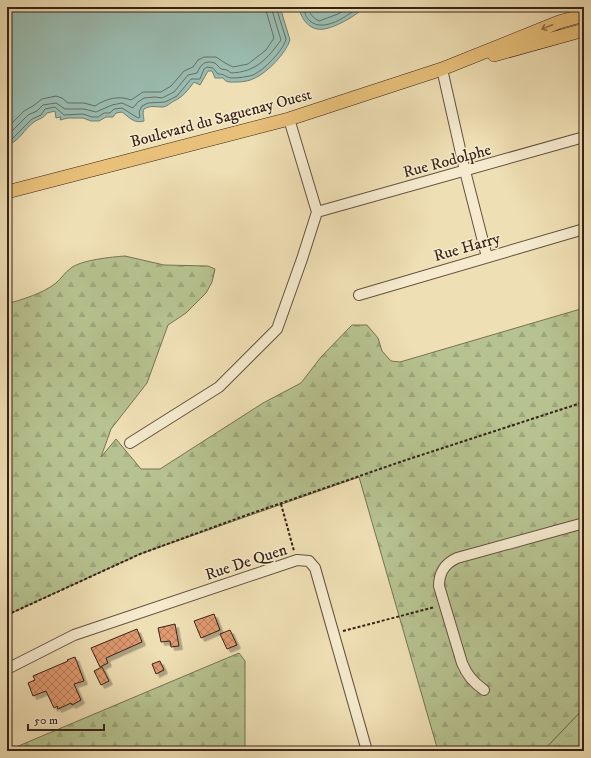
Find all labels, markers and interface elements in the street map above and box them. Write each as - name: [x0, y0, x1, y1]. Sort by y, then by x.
- one-way arrow: [542, 24, 554, 31]
- street label: Boulevard du Saguenay Ouest: [128, 84, 314, 152]
- street label: Rue Rodolphe: [401, 140, 494, 182]
- street label: Rue Harry: [431, 228, 503, 266]
- street label: Rue De Quen: [202, 539, 290, 585]
- scale bar: [28, 706, 104, 732]
- text: 50 m: [34, 713, 58, 728]

